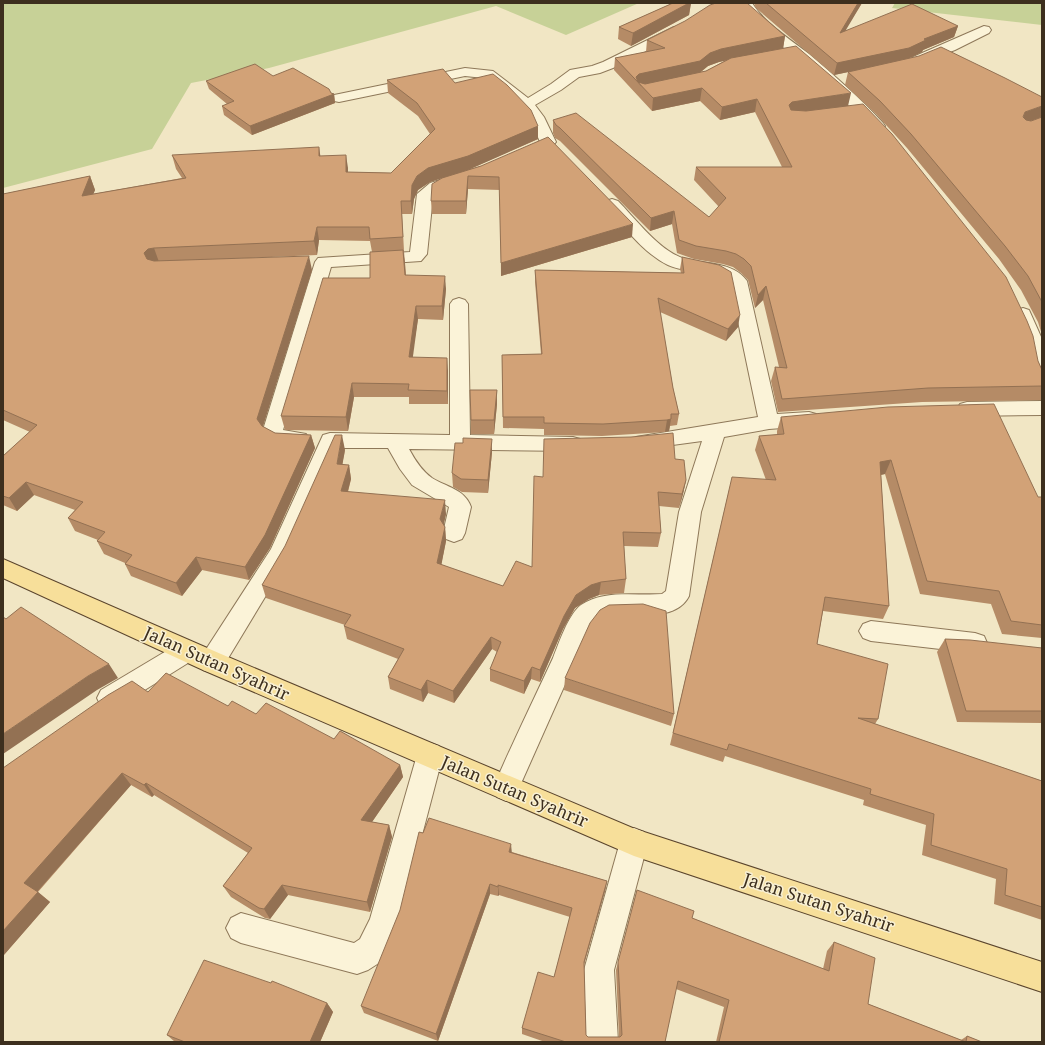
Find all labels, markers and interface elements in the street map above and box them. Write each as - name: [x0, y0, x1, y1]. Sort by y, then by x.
- street label: Jalan Sutan Syahrir: [140, 620, 293, 705]
- street label: Jalan Sutan Syahrir: [437, 749, 592, 832]
- street label: Jalan Sutan Syahrir: [740, 866, 897, 937]

